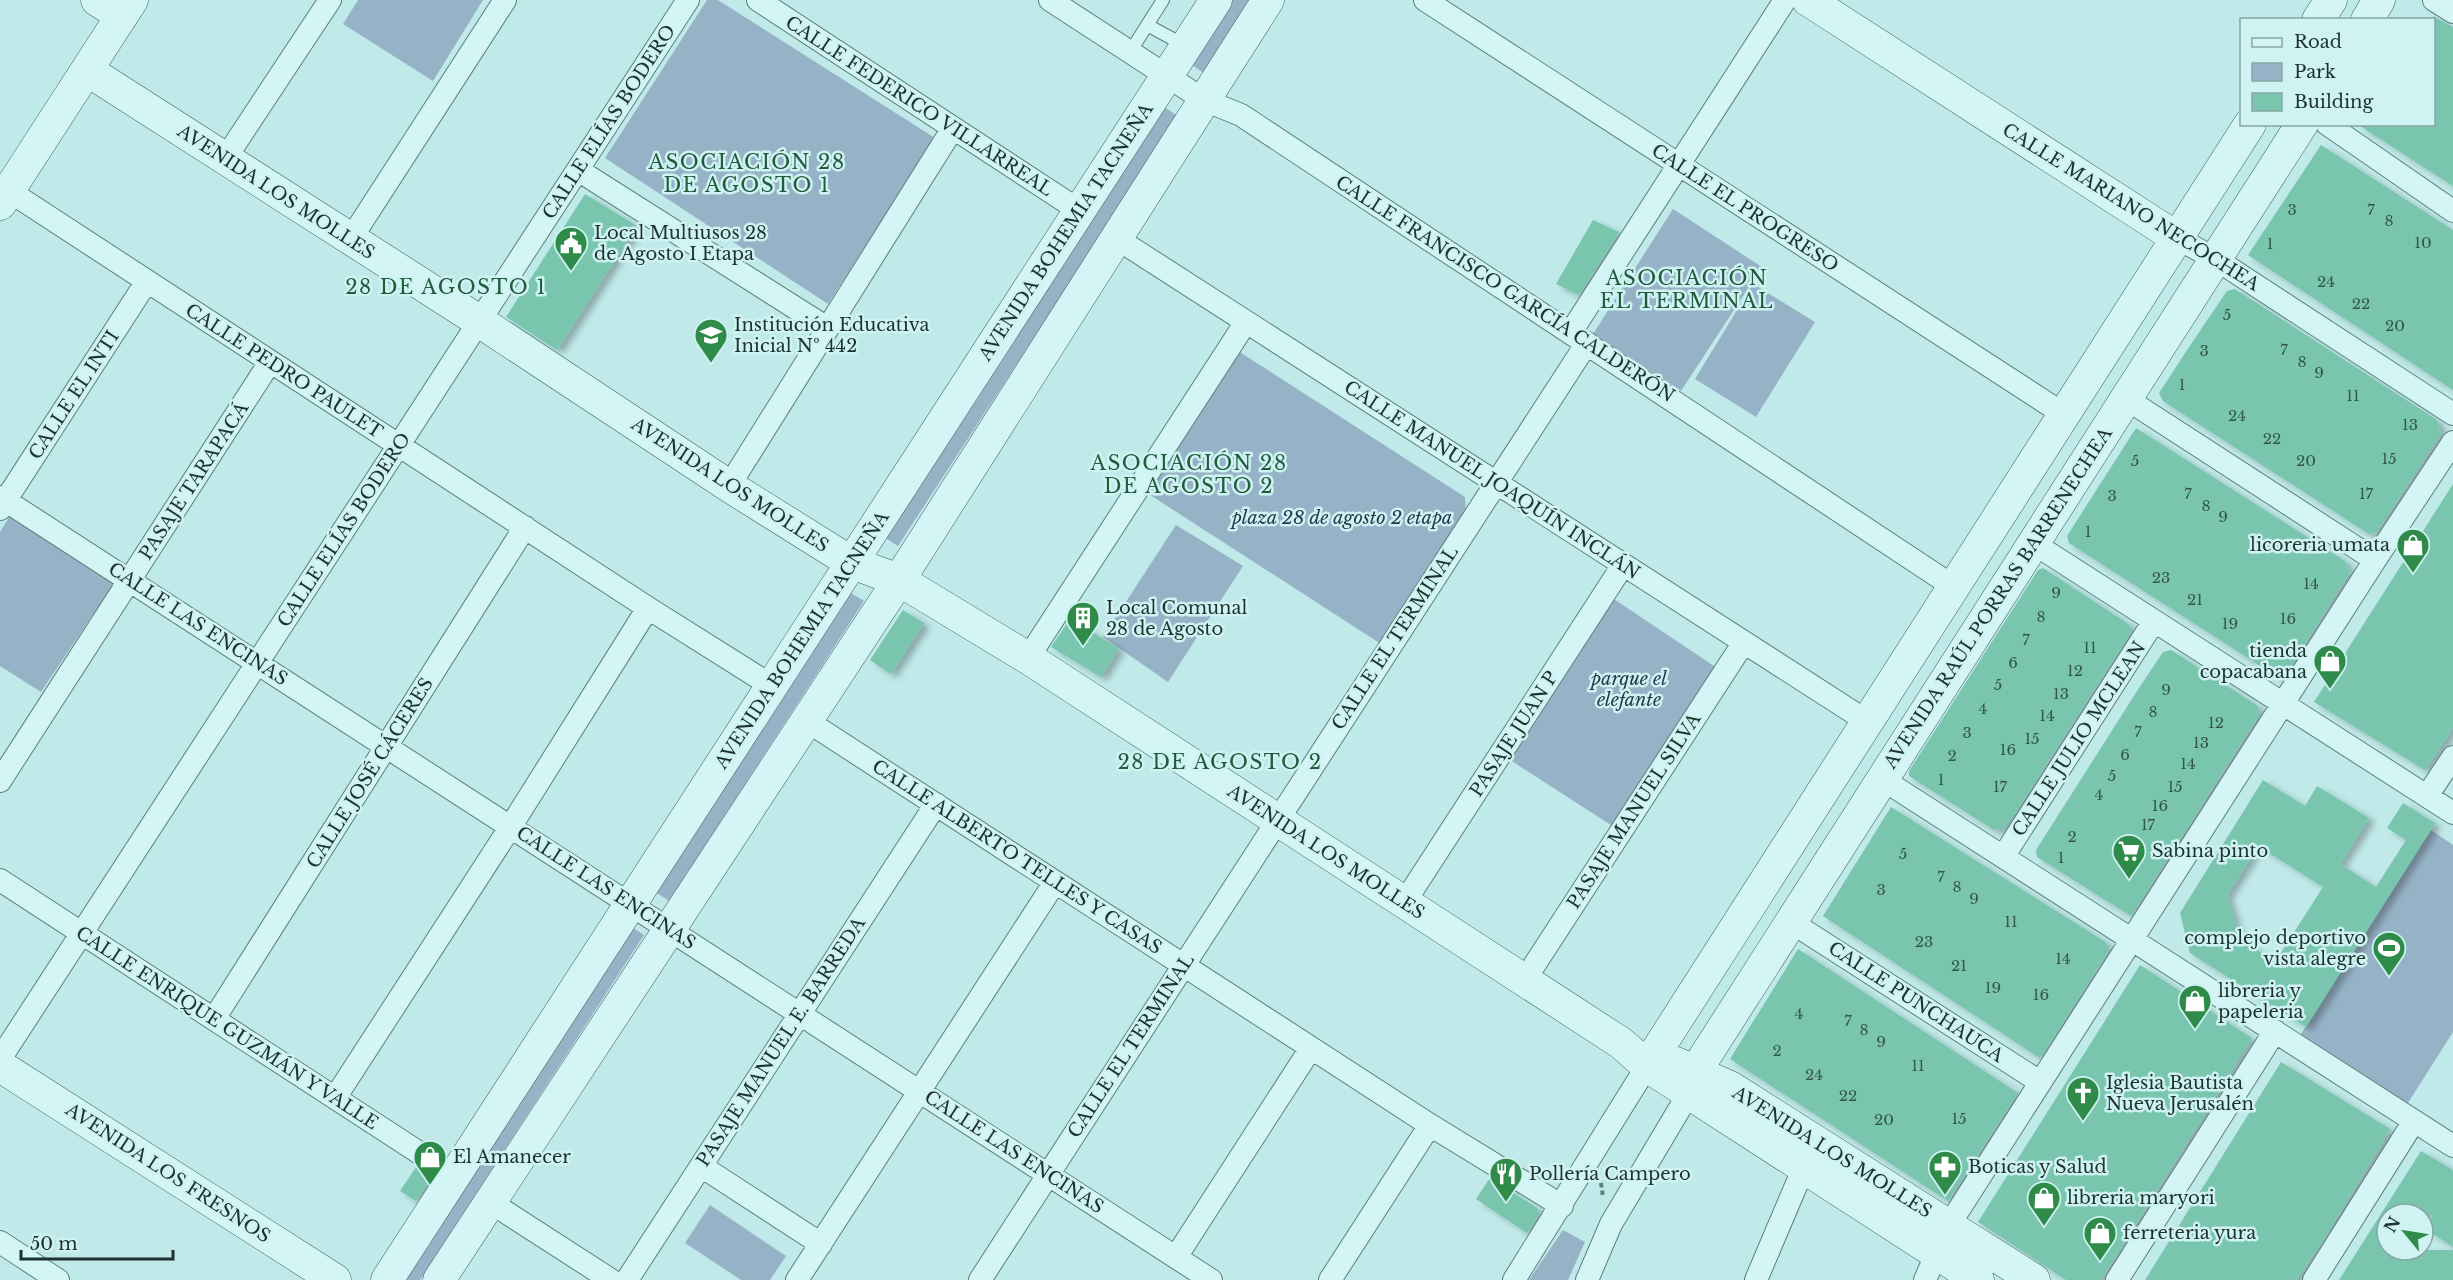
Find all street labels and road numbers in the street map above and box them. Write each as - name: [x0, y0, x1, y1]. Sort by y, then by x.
- street label: CALLE FEDERICO VILLARREAL: [781, 11, 1057, 201]
- street label: CALLE ELÍAS BODERO: [537, 20, 680, 223]
- street label: AVENIDA BOHEMIA TACNEÑA: [972, 97, 1158, 366]
- street label: CALLE MARIANO NECOCHEA: [1998, 118, 2264, 296]
- street label: AVENIDA LOS MOLLES: [172, 119, 379, 264]
- street label: CALLE EL PROGRESO: [1647, 139, 1843, 277]
- street label: CALLE FRANCISCO GARCÍA CALDERÓN: [1331, 170, 1679, 407]
- street label: CALLE PEDRO PAULET: [181, 299, 387, 443]
- street label: CALLE EL INTI: [24, 326, 124, 464]
- street label: CALLE MANUEL JOAQUÍN INCLÁN: [1340, 375, 1644, 584]
- street label: PASAJE TARAPACÁ: [134, 397, 254, 564]
- street label: AVENIDA LOS MOLLES: [626, 412, 833, 557]
- street label: AVENIDA RAÚL PORRAS BARRENECHEA: [1878, 422, 2117, 773]
- street label: CALLE ELÍAS BODERO: [272, 428, 415, 631]
- street label: AVENIDA BOHEMIA TACNEÑA: [708, 505, 894, 774]
- street label: CALLE EL TERMINAL: [1327, 542, 1463, 734]
- street label: CALLE LAS ENCINAS: [104, 558, 292, 690]
- street label: CALLE JULIO MCLEAN: [2008, 637, 2150, 841]
- street label: PASAJE JUAN P: [1465, 667, 1563, 801]
- street label: CALLE JOSÉ CÁCERES: [301, 673, 438, 872]
- street label: PASAJE MANUEL SILVA: [1562, 708, 1706, 913]
- street label: CALLE ALBERTO TELLES Y CASAS: [868, 755, 1166, 959]
- street label: AVENIDA LOS MOLLES: [1222, 779, 1429, 924]
- street label: CALLE LAS ENCINAS: [512, 822, 700, 954]
- street label: PASAJE MANUEL E. BARREDA: [692, 912, 871, 1171]
- street label: CALLE ENRIQUE GUZMÁN Y VALLE: [72, 921, 383, 1134]
- street label: CALLE PUNCHAUCA: [1824, 937, 2009, 1068]
- street label: CALLE EL TERMINAL: [1063, 950, 1199, 1142]
- street label: AVENIDA LOS MOLLES: [1727, 1081, 1936, 1223]
- street label: CALLE LAS ENCINAS: [920, 1086, 1108, 1218]
- street label: AVENIDA LOS FRESNOS: [61, 1098, 274, 1247]

